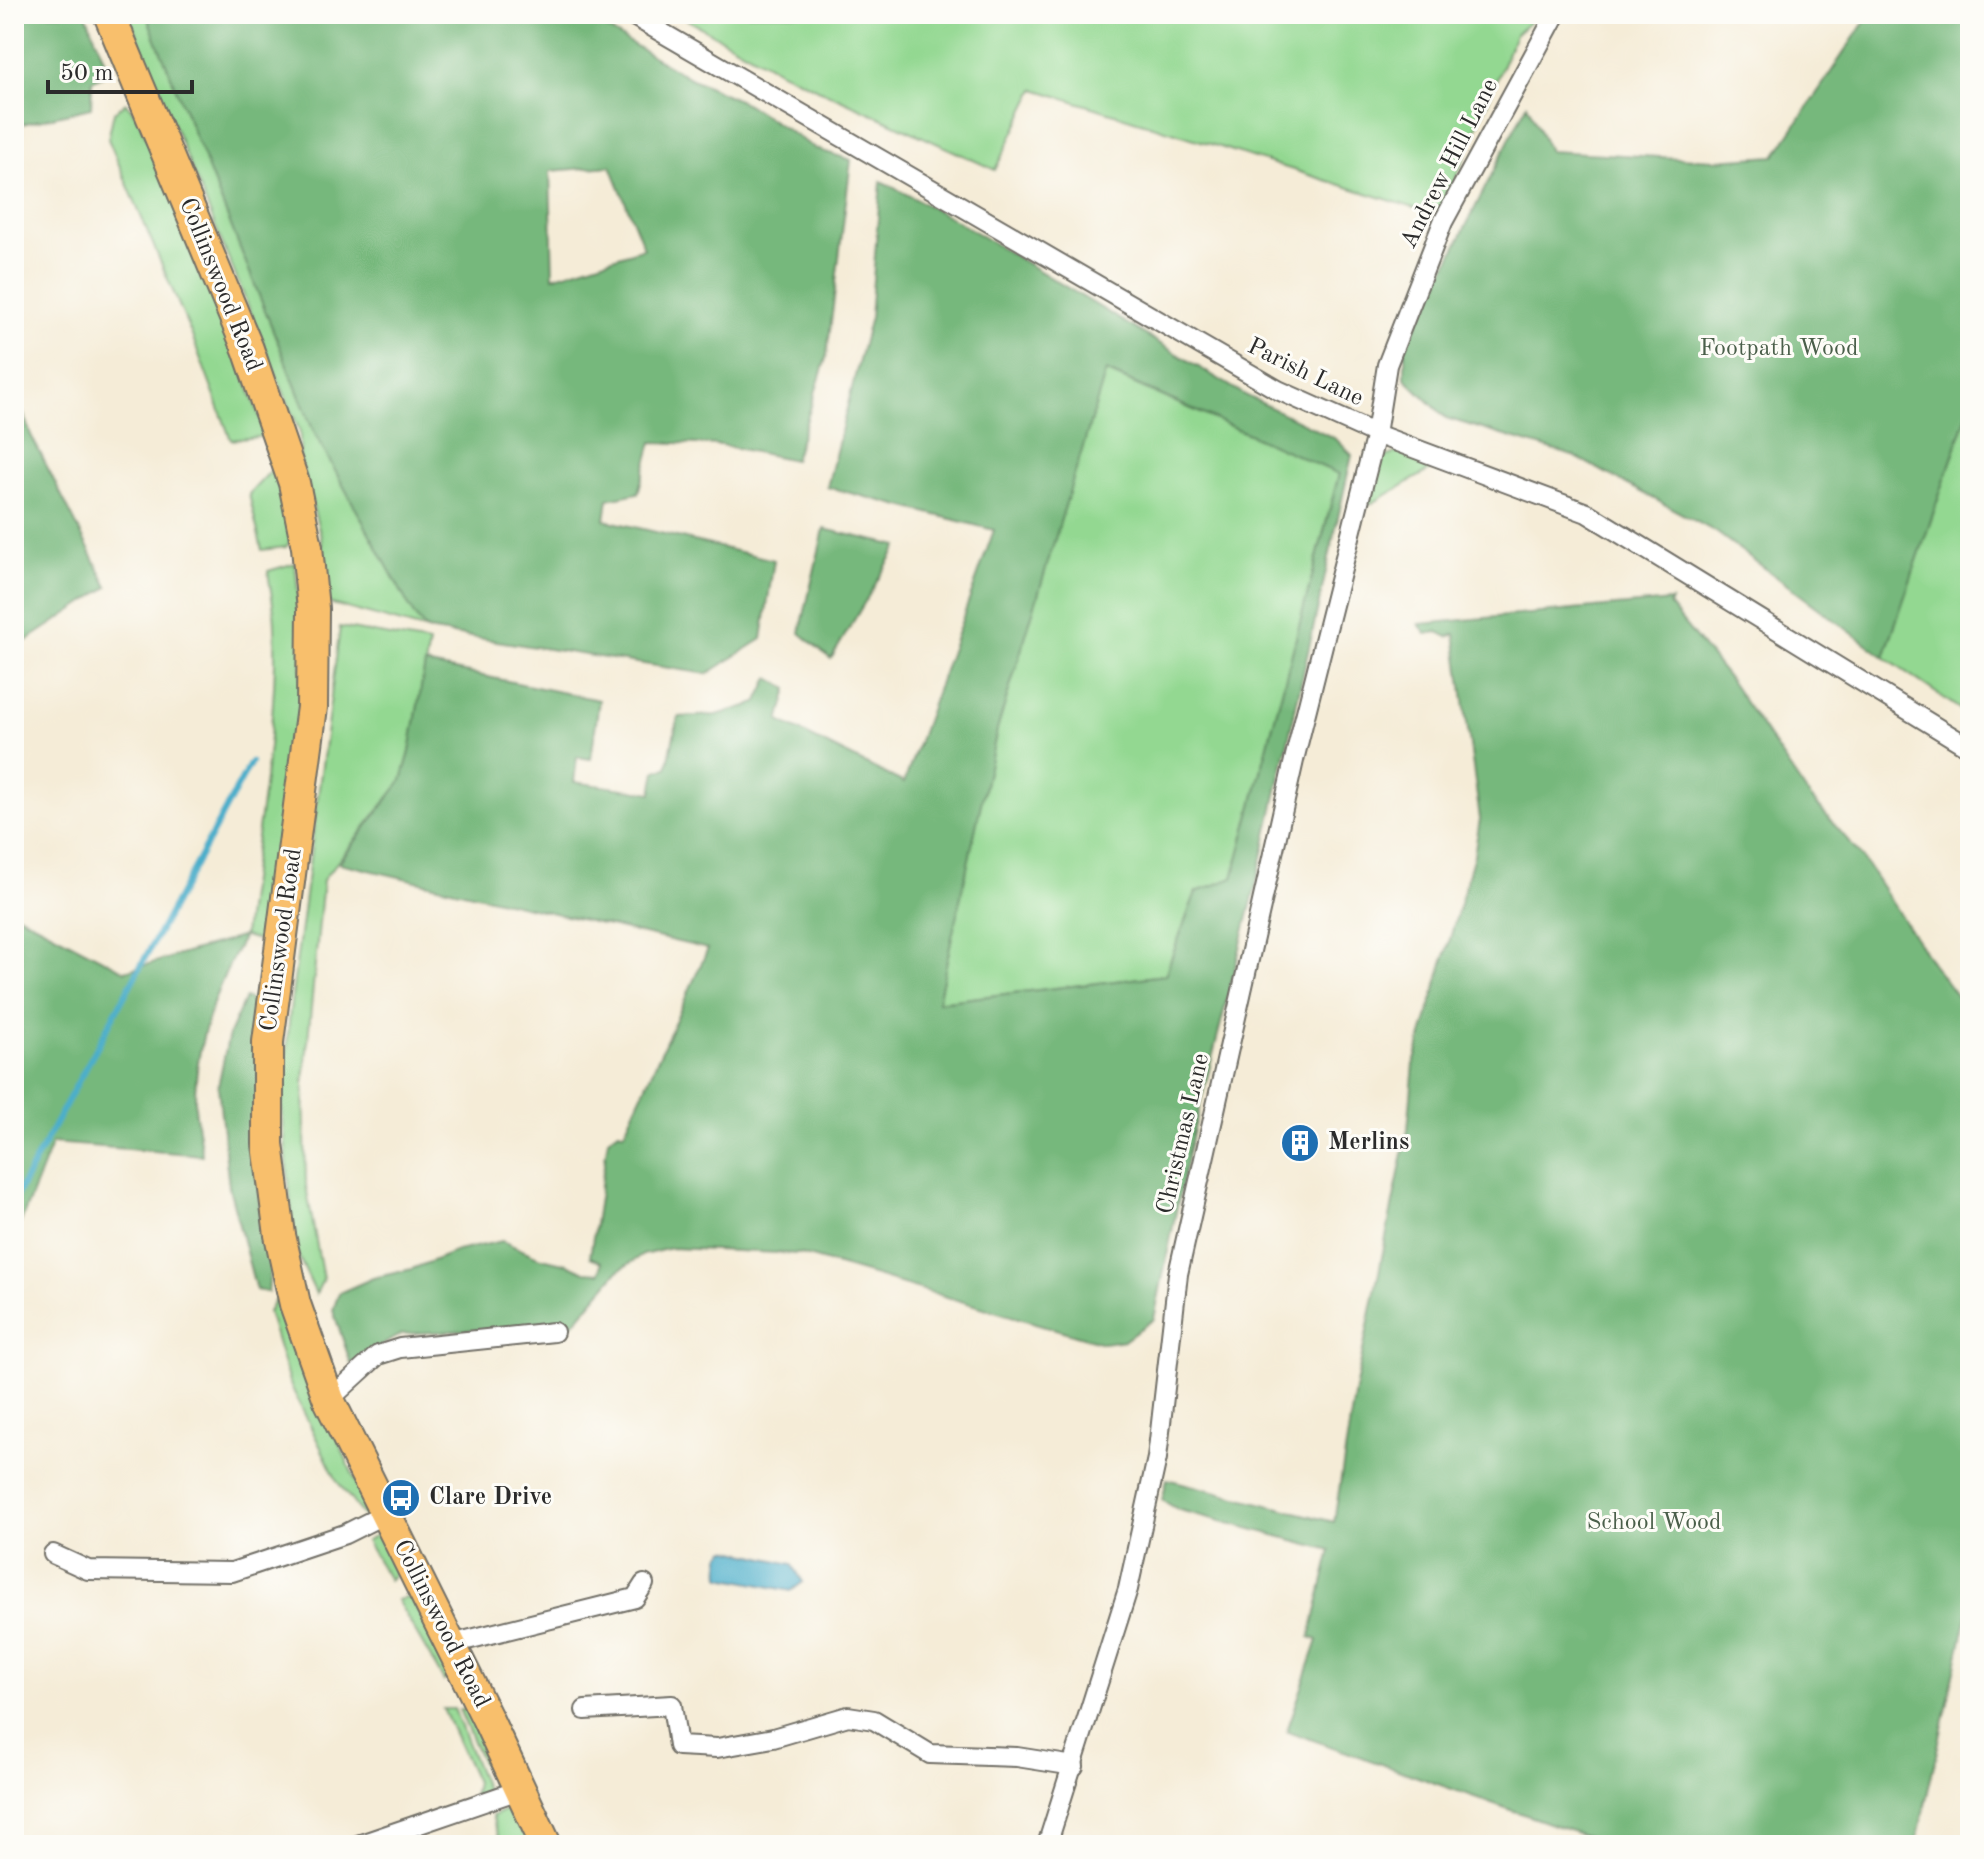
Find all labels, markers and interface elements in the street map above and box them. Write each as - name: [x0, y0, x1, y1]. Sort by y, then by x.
- scale bar: [48, 44, 192, 94]
- text: 50 m: [60, 62, 114, 86]
- street label: Andrew Hill Lane: [1397, 75, 1503, 253]
- street label: Collinswood Road: [174, 195, 266, 375]
- street label: Parish Lane: [1243, 335, 1367, 411]
- park label: Footpath Wood: [1700, 337, 1858, 361]
- street label: Collinswood Road: [257, 847, 307, 1033]
- street label: Christmas Lane: [1154, 1051, 1214, 1217]
- building icon: Merlins: [1279, 1122, 1321, 1164]
- place label: Merlins: [1328, 1131, 1409, 1155]
- bus stop icon: Clare Drive: [380, 1477, 422, 1519]
- place label: Clare Drive: [429, 1486, 552, 1510]
- park label: School Wood: [1586, 1511, 1722, 1535]
- street label: Collinswood Road: [388, 1536, 494, 1712]

